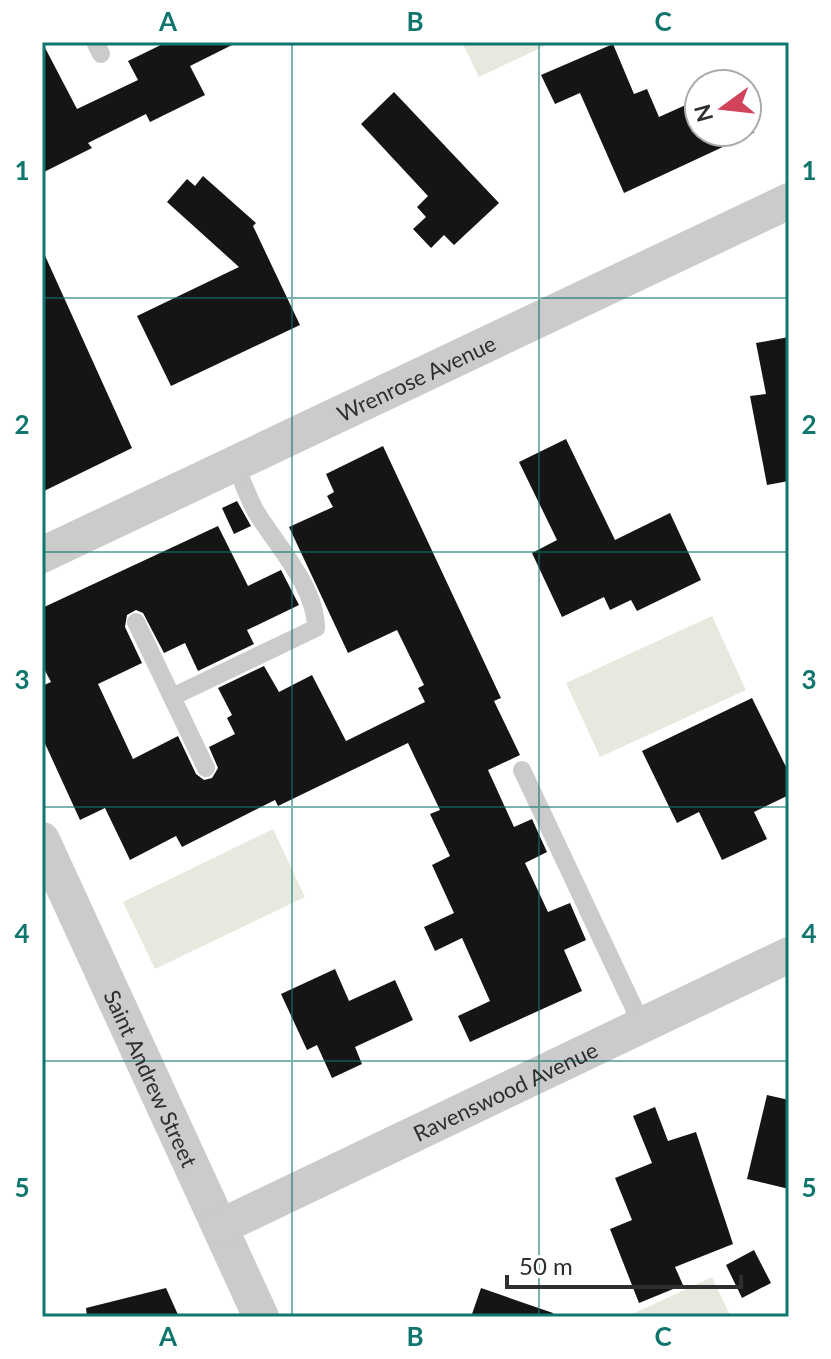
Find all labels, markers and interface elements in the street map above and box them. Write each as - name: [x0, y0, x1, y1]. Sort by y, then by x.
- text: A: [158, 5, 178, 37]
- text: B: [406, 5, 424, 37]
- text: C: [654, 5, 672, 37]
- north arrow: [683, 68, 763, 148]
- text: N: [688, 102, 718, 125]
- text: 1: [14, 154, 30, 186]
- text: 1: [801, 154, 817, 186]
- street label: Wrenrose Avenue: [332, 329, 500, 427]
- text: 2: [14, 408, 30, 440]
- text: 2: [801, 408, 817, 440]
- text: 3: [14, 663, 30, 695]
- text: 3: [801, 663, 817, 695]
- text: 4: [14, 917, 30, 949]
- text: 4: [801, 917, 817, 949]
- street label: Saint Andrew Street: [99, 985, 204, 1171]
- street label: Ravenswood Avenue: [409, 1035, 602, 1146]
- text: 5: [14, 1171, 30, 1203]
- text: 5: [801, 1171, 817, 1203]
- scale bar: [507, 1239, 741, 1289]
- text: 50 m: [519, 1251, 573, 1280]
- text: A: [158, 1320, 178, 1352]
- text: B: [406, 1320, 424, 1352]
- text: C: [654, 1320, 672, 1352]

